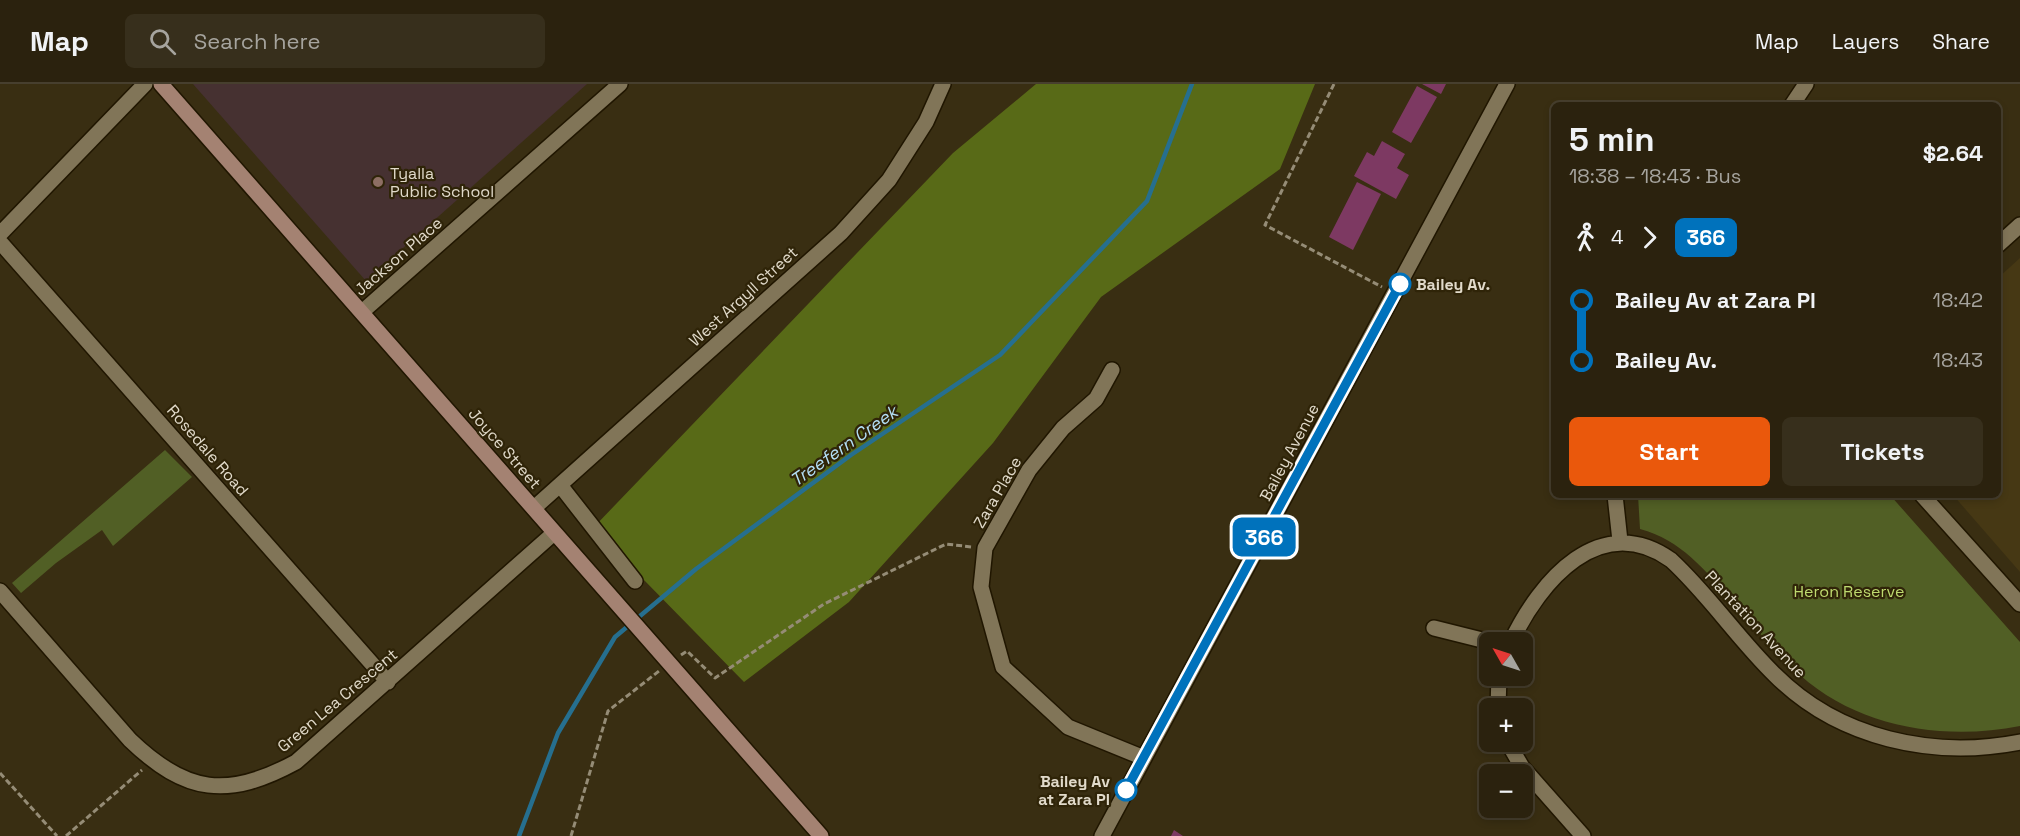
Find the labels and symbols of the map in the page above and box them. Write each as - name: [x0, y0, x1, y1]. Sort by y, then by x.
- place label: Tyalla Public School: [390, 163, 494, 202]
- marker: Tyalla Public School: [371, 175, 385, 189]
- street label: Jackson Place: [350, 212, 447, 300]
- street label: West Argyll Street: [684, 242, 802, 351]
- marker: Bailey Av.: [1389, 273, 1411, 295]
- place label: Bailey Av.: [1416, 274, 1490, 295]
- water label: Treefern Creek: [785, 399, 904, 491]
- street label: Rosedale Road: [162, 400, 253, 500]
- street label: Bailey Avenue: [1255, 400, 1324, 505]
- street label: Joyce Street: [464, 403, 546, 493]
- street label: Zara Place: [969, 453, 1026, 532]
- line badge: 366: [1230, 518, 1298, 556]
- street label: Plantation Avenue: [1700, 566, 1811, 683]
- park label: Heron Reserve: [1794, 581, 1904, 602]
- north arrow: [1479, 632, 1533, 686]
- street label: Green Lea Crescent: [273, 644, 402, 757]
- place label: Bailey Av at Zara Pl: [1038, 771, 1110, 810]
- marker: Bailey Av at Zara Pl: [1115, 779, 1137, 801]

